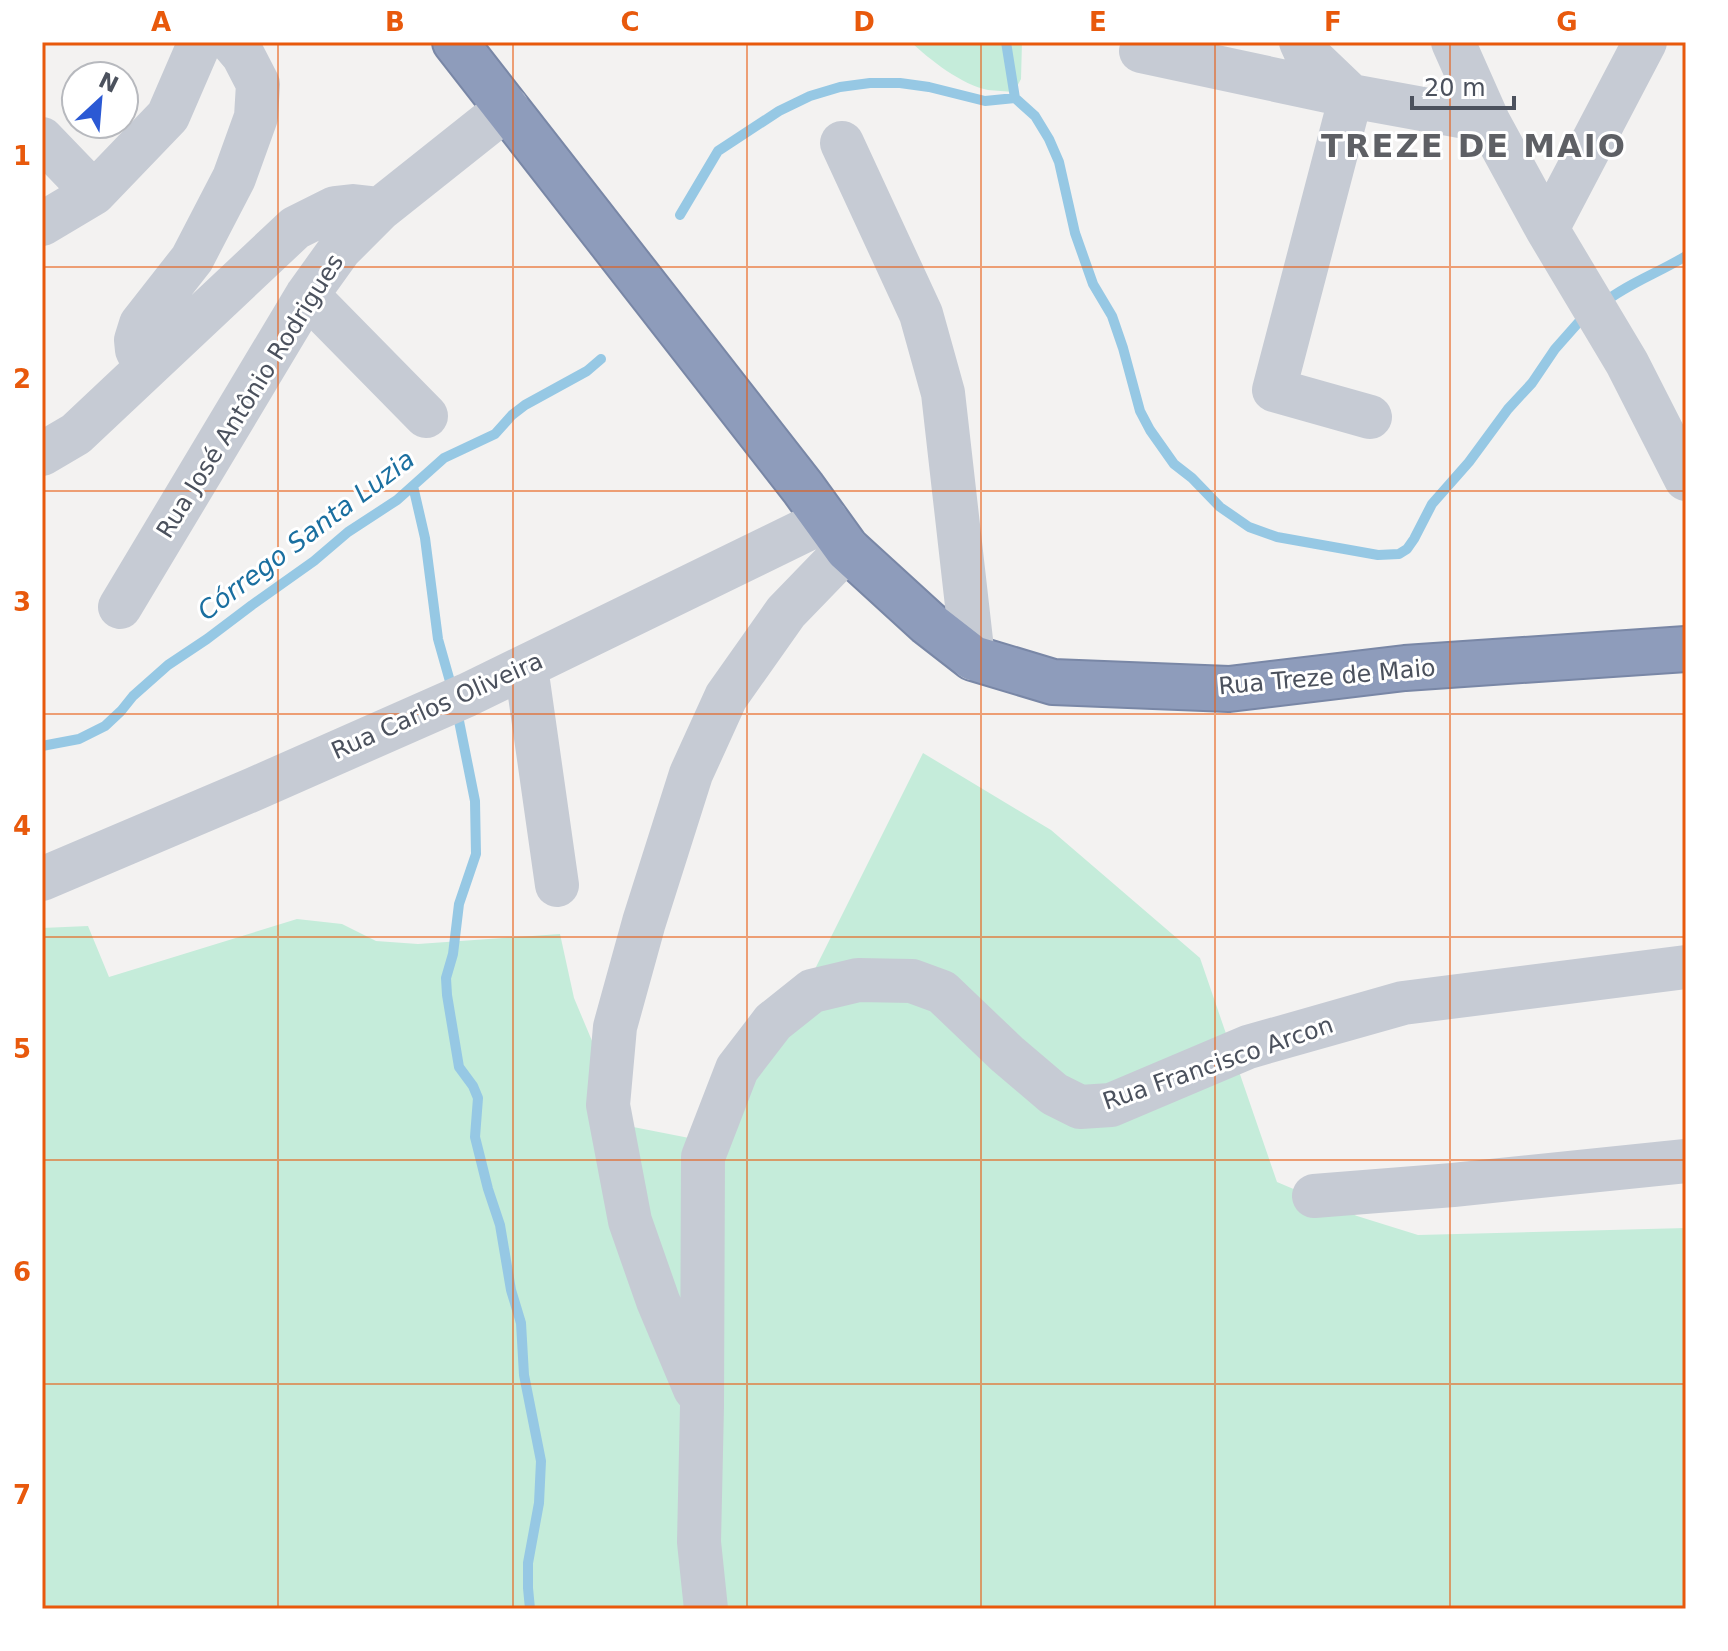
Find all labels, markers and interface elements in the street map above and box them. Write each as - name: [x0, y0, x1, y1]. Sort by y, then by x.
- text: A: [151, 7, 171, 37]
- text: B: [385, 7, 405, 37]
- text: C: [620, 7, 640, 37]
- text: D: [853, 7, 875, 37]
- text: E: [1089, 7, 1107, 37]
- text: F: [1324, 7, 1342, 37]
- text: G: [1556, 7, 1578, 37]
- north arrow: [60, 60, 140, 140]
- scale bar: [1412, 60, 1514, 110]
- text: N: [95, 67, 122, 98]
- text: 20 m: [1424, 74, 1486, 102]
- district label: TREZE DE MAIO: [1321, 127, 1627, 165]
- text: 1: [13, 141, 31, 171]
- street label: Rua José Antônio Rodrigues: [151, 249, 349, 543]
- text: 2: [13, 364, 31, 394]
- water label: Córrego Santa Luzia: [192, 444, 420, 626]
- text: 3: [13, 587, 31, 617]
- street label: Rua Carlos Oliveira: [327, 647, 547, 765]
- street label: Rua Treze de Maio: [1217, 654, 1437, 700]
- text: 4: [13, 811, 31, 841]
- street label: Rua Francisco Arcon: [1099, 1010, 1337, 1116]
- text: 5: [13, 1034, 31, 1064]
- text: 6: [13, 1257, 31, 1287]
- text: 7: [13, 1480, 31, 1510]

